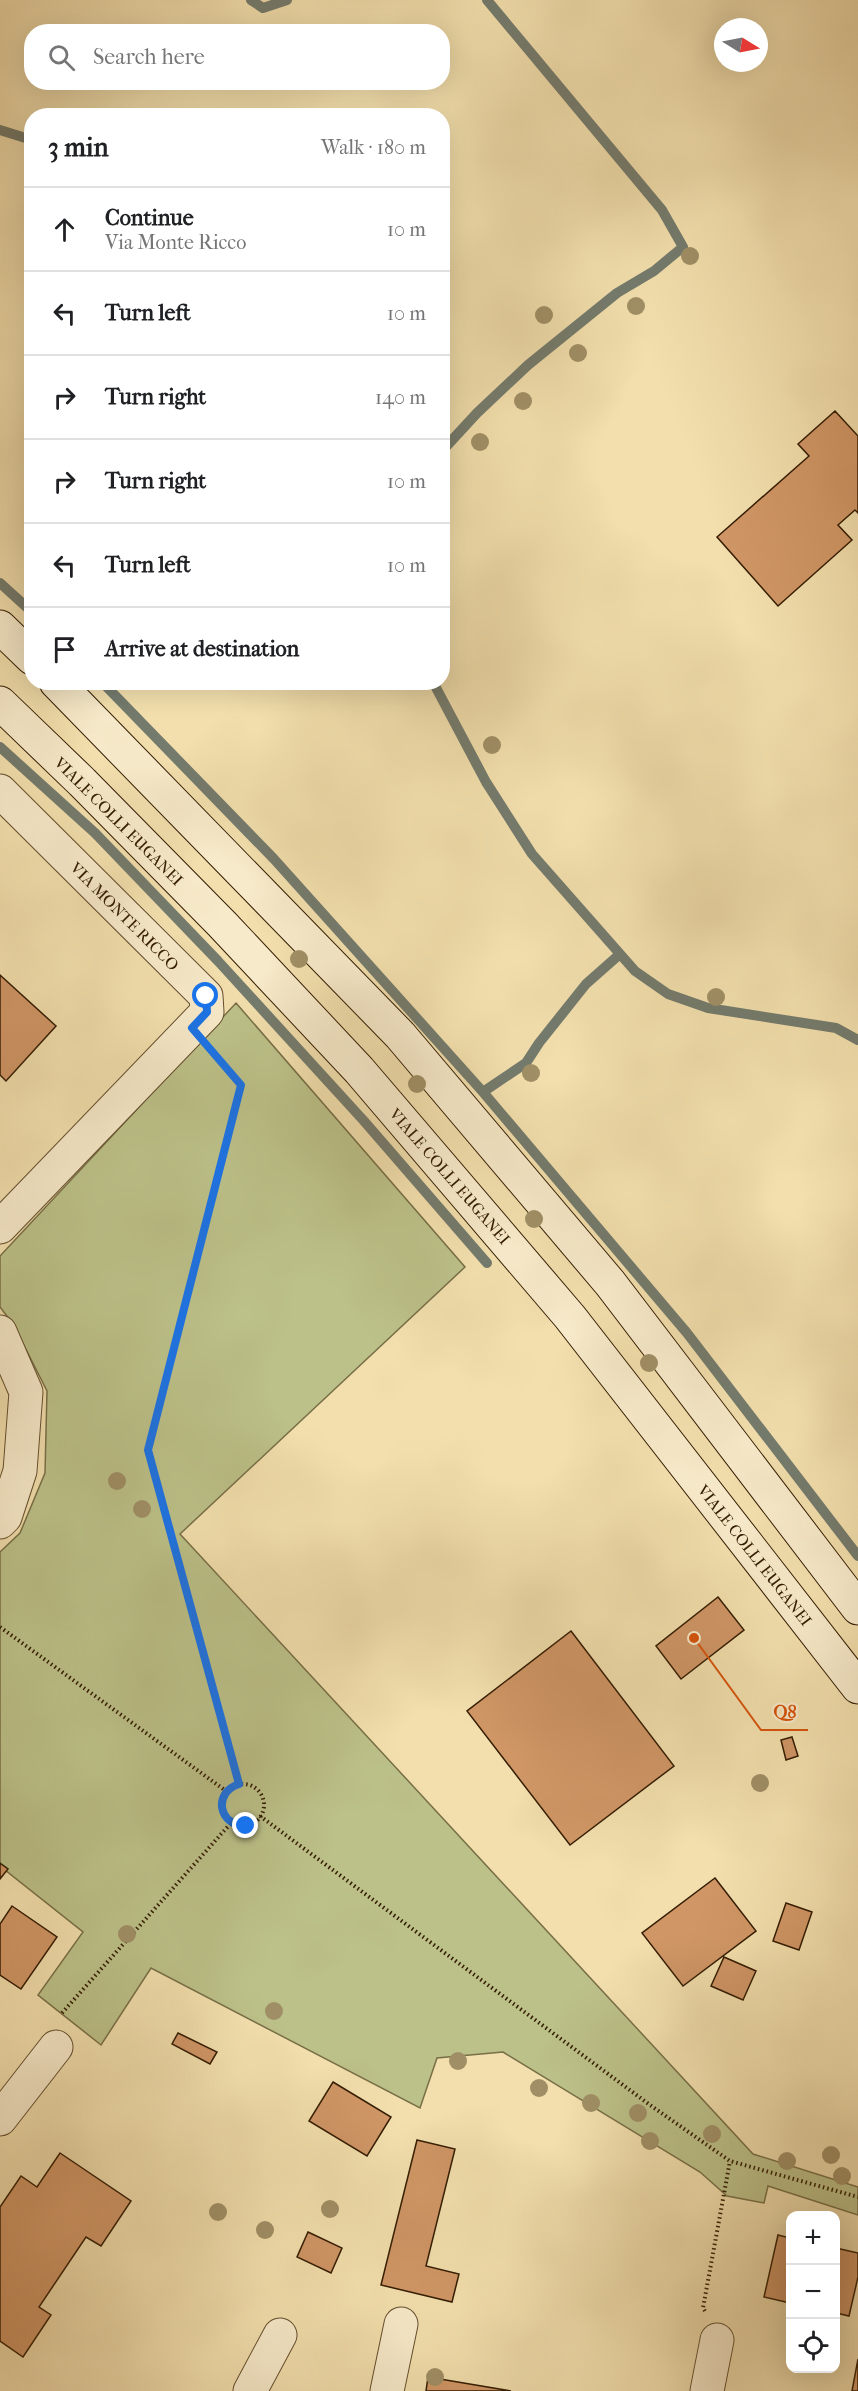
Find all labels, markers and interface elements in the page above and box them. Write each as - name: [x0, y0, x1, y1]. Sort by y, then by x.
- north arrow: [714, 18, 768, 72]
- search box: [24, 24, 450, 90]
- icon: search: [45, 41, 78, 74]
- text: Search here: [93, 44, 205, 70]
- text: 3 min: [48, 132, 109, 163]
- text: Walk · 180 m: [321, 136, 426, 159]
- text: Continue: [105, 205, 194, 231]
- icon: ahead: [48, 213, 81, 246]
- text: 10 m: [387, 218, 426, 241]
- text: Via Monte Ricco: [105, 231, 246, 254]
- icon: left: [48, 297, 81, 330]
- text: Turn left: [105, 300, 191, 326]
- text: 10 m: [387, 302, 426, 325]
- icon: right: [48, 381, 81, 414]
- text: Turn right: [105, 384, 206, 410]
- text: 140 m: [375, 386, 426, 409]
- icon: right: [48, 465, 81, 498]
- text: Turn right: [105, 468, 206, 494]
- text: 10 m: [387, 470, 426, 493]
- icon: left: [48, 549, 81, 582]
- text: Turn left: [105, 552, 191, 578]
- text: 10 m: [387, 554, 426, 577]
- icon: arrive: [48, 633, 81, 666]
- text: Arrive at destination: [105, 636, 299, 662]
- street label: VIALE COLLI EUGANEI: [50, 752, 187, 890]
- street label: VIA MONTE RICCO: [66, 858, 183, 974]
- route start: [192, 982, 218, 1008]
- street label: VIALE COLLI EUGANEI: [385, 1104, 514, 1248]
- street label: VIALE COLLI EUGANEI: [693, 1480, 816, 1630]
- callout: Q8: [761, 1694, 808, 1730]
- text: Q8: [774, 1702, 796, 1723]
- route end: [232, 1812, 258, 1838]
- map controls: [786, 2211, 840, 2373]
- button: +: [786, 2211, 840, 2265]
- button: −: [786, 2265, 840, 2319]
- button: locate: [786, 2319, 840, 2373]

